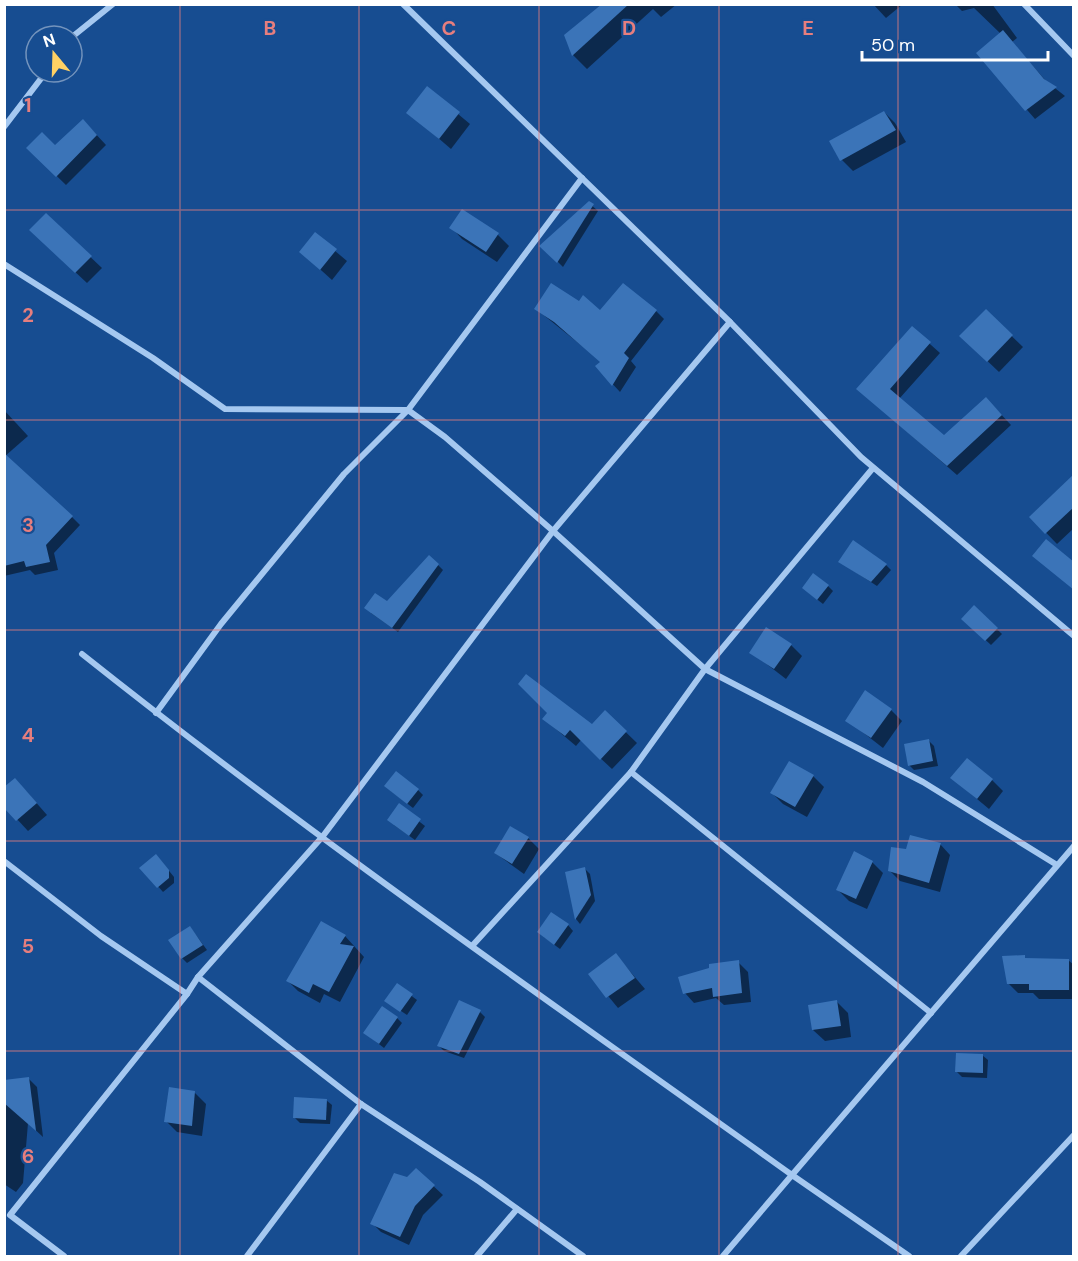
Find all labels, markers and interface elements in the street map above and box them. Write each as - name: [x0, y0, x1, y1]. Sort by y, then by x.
- text: B: [264, 15, 276, 41]
- text: C: [442, 15, 456, 41]
- text: D: [622, 15, 636, 41]
- text: E: [802, 15, 814, 41]
- north arrow: [24, 24, 84, 84]
- scale bar: [862, 24, 1048, 62]
- text: N: [40, 28, 58, 52]
- text: 50 m: [871, 33, 915, 57]
- text: 1: [24, 92, 32, 118]
- text: 2: [22, 302, 34, 328]
- text: 3: [22, 512, 34, 538]
- text: 4: [22, 722, 35, 748]
- text: 5: [22, 933, 34, 959]
- text: 6: [22, 1143, 34, 1169]

